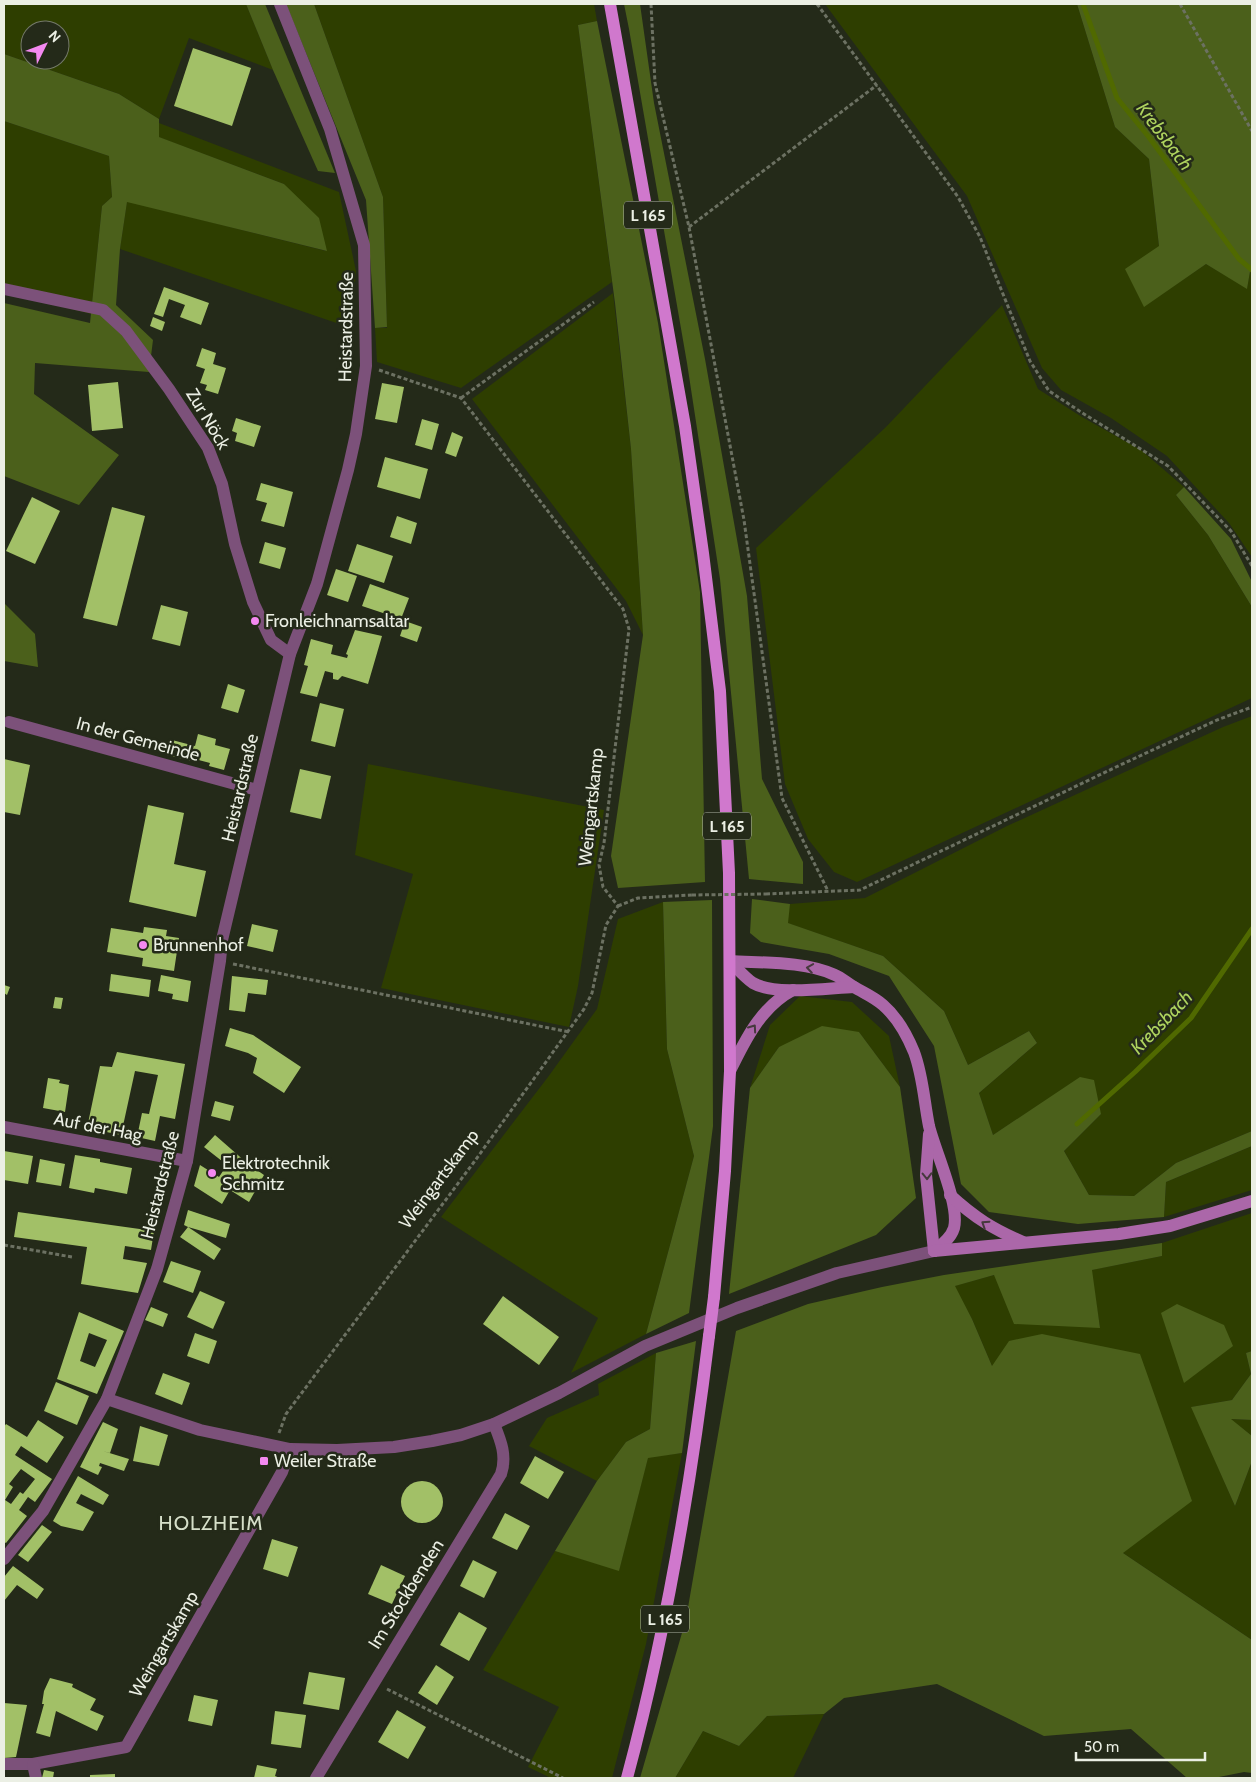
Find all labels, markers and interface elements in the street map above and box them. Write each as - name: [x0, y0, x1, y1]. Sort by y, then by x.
- north arrow: [20, 20, 70, 70]
- text: N: [45, 27, 65, 46]
- water label: Krebsbach: [1132, 98, 1198, 175]
- road number: L 165: [624, 202, 672, 228]
- street label: Heistardstraße: [334, 272, 358, 382]
- street label: Zur Nöck: [181, 385, 235, 454]
- place label: Fronleichnamsaltar: [265, 610, 410, 632]
- marker: Fronleichnamsaltar: [249, 615, 261, 627]
- street label: In der Gemeinde: [74, 712, 202, 766]
- street label: Heistardstraße: [217, 732, 263, 844]
- street label: Weingartskamp: [574, 747, 608, 867]
- road number: L 165: [703, 812, 751, 839]
- place label: Brunnenhof: [153, 934, 244, 956]
- marker: Brunnenhof: [137, 939, 149, 951]
- one-way arrow: [806, 963, 814, 974]
- water label: Krebsbach: [1125, 986, 1197, 1059]
- one-way arrow: [747, 1024, 756, 1034]
- street label: Auf der Hag: [52, 1108, 145, 1147]
- street label: Weingartskamp: [395, 1125, 483, 1233]
- street label: Heistardstraße: [136, 1129, 184, 1241]
- place label: Elektrotechnik Schmitz: [222, 1152, 331, 1195]
- marker: Elektrotechnik Schmitz: [206, 1167, 218, 1179]
- one-way arrow: [922, 1172, 932, 1180]
- one-way arrow: [981, 1220, 990, 1230]
- place label: Weiler Straße: [274, 1450, 377, 1472]
- marker: Weiler Straße: [258, 1455, 270, 1467]
- district label: HOLZHEIM: [159, 1511, 263, 1535]
- street label: Im Stockbenden: [364, 1535, 448, 1653]
- street label: Weingartskamp: [125, 1587, 203, 1701]
- road number: L 165: [641, 1606, 689, 1632]
- scale bar: [1076, 1730, 1205, 1762]
- text: 50 m: [1084, 1738, 1119, 1756]

